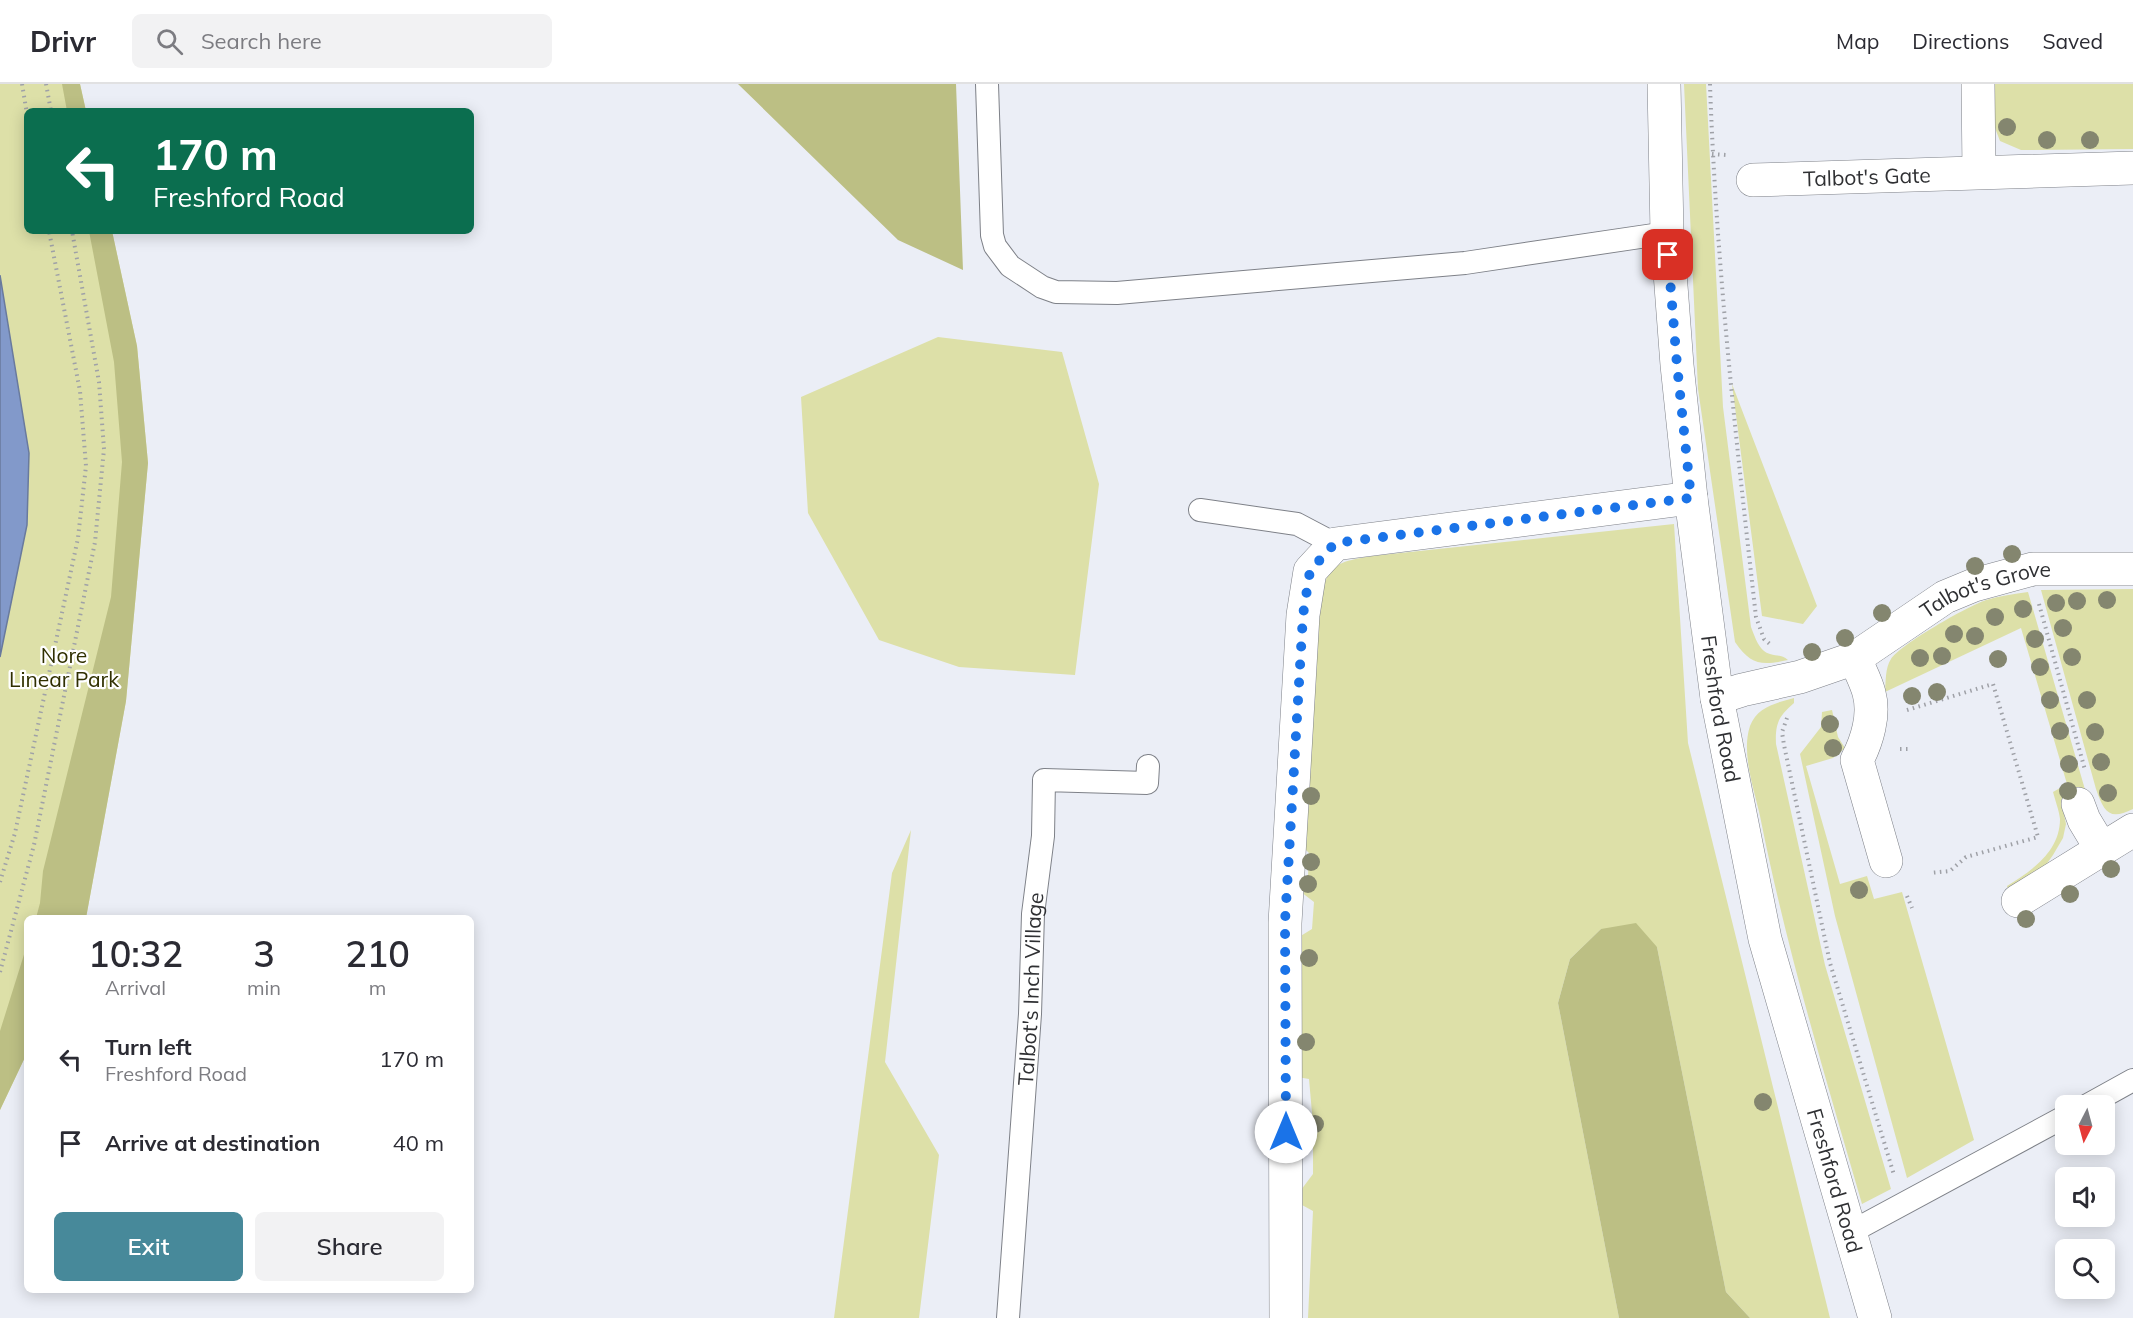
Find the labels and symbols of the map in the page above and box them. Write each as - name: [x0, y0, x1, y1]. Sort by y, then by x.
- street label: Talbot's Gate: [1803, 161, 1931, 191]
- pin: [1642, 229, 1693, 280]
- street label: Talbot's Grove: [1915, 556, 2051, 623]
- street label: Freshford Road: [1696, 633, 1747, 785]
- park label: Nore Linear Park: [9, 642, 119, 692]
- street label: Talbot's Inch Village: [1012, 891, 1049, 1086]
- north arrow: [2055, 1095, 2115, 1155]
- position arrow: [1254, 1100, 1318, 1164]
- street label: Freshford Road: [1802, 1105, 1868, 1256]

